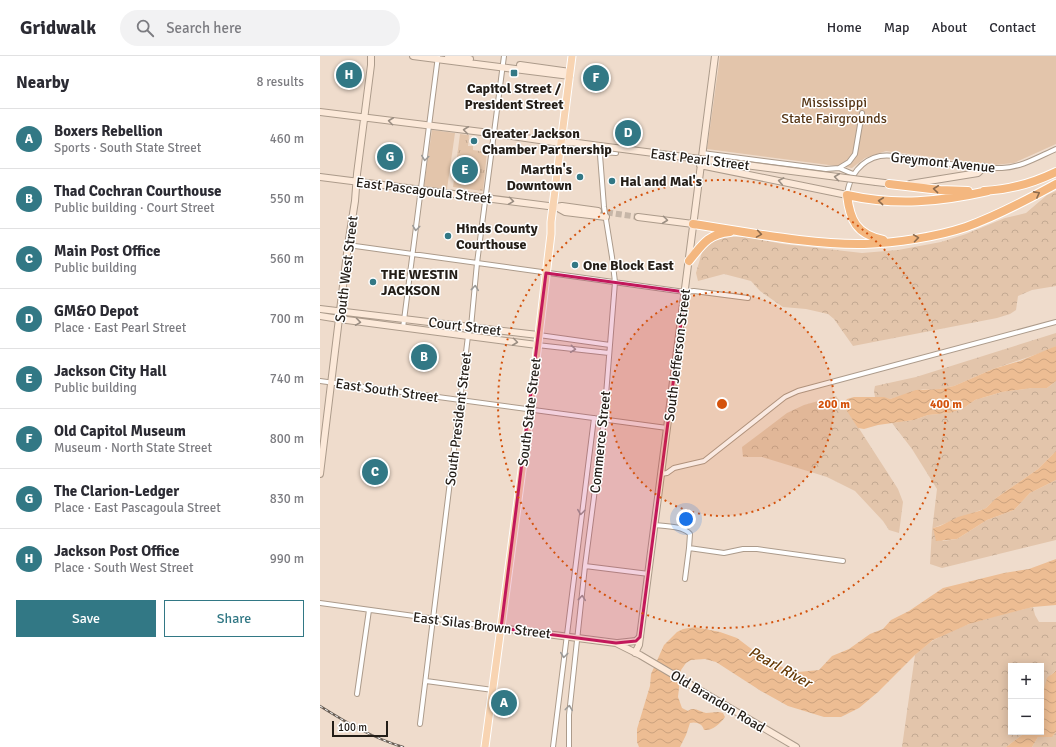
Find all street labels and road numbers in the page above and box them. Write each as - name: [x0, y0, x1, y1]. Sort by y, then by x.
- street label: East Pearl Street: [650, 145, 750, 174]
- street label: Greymont Avenue: [890, 149, 996, 176]
- street label: East Pascagoula Street: [355, 174, 493, 207]
- street label: South West Street: [332, 215, 361, 323]
- street label: South Jefferson Street: [661, 288, 694, 422]
- street label: Court Street: [428, 314, 502, 339]
- street label: South President Street: [442, 351, 475, 487]
- street label: South State Street: [514, 357, 545, 467]
- street label: East South Street: [334, 375, 440, 406]
- street label: Commerce Street: [587, 390, 614, 494]
- street label: East Silas Brown Street: [412, 609, 552, 642]
- street label: Old Brandon Road: [667, 667, 768, 736]

